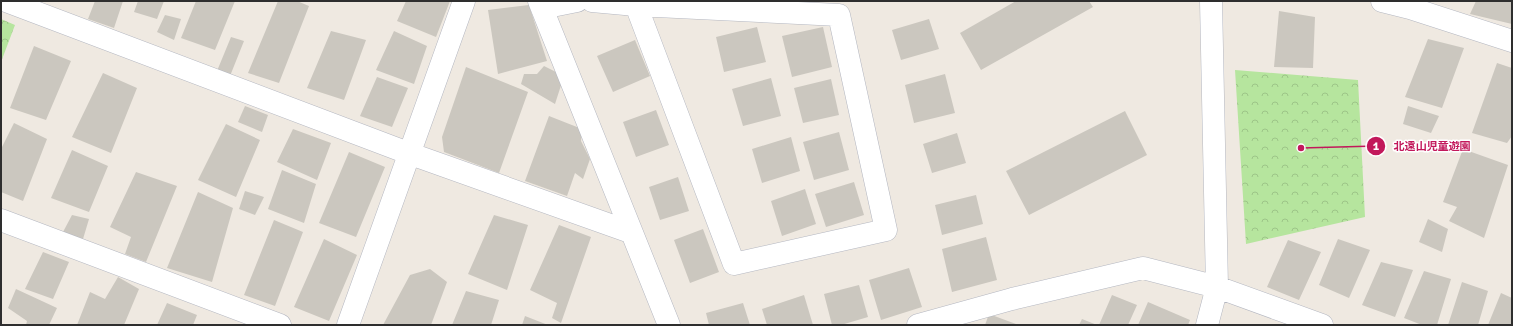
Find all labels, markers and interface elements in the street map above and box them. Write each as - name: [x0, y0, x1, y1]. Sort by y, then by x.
- callout: 北遠山児童遊園: [1366, 135, 1479, 158]
- text: 1: [1373, 139, 1380, 154]
- text: 北遠山児童遊園: [1394, 140, 1471, 153]

